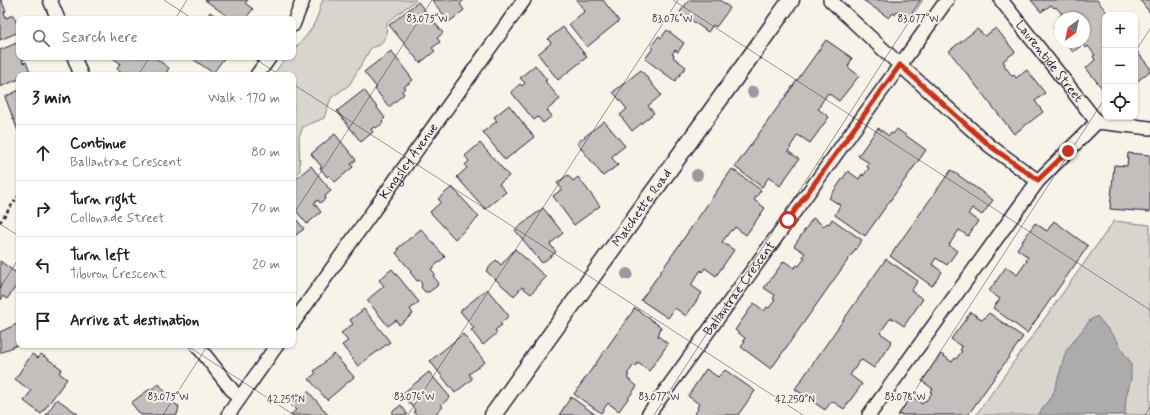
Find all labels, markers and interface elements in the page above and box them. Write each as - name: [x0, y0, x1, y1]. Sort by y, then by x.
- text: 83.075°W: [407, 12, 447, 26]
- text: 83.076°W: [652, 12, 692, 26]
- text: 83.077°W: [898, 12, 938, 26]
- north arrow: [1054, 12, 1090, 48]
- map controls: [1102, 12, 1138, 120]
- button: +: [1102, 12, 1138, 48]
- search box: [16, 16, 296, 60]
- street label: Laurentide Street: [1012, 17, 1087, 106]
- icon: search: [30, 27, 52, 49]
- text: Search here: [62, 28, 138, 48]
- button: −: [1102, 48, 1138, 84]
- button: locate: [1102, 84, 1138, 120]
- text: 3 min: [32, 87, 71, 109]
- text: Walk · 170 m: [208, 90, 280, 107]
- street label: Kingsley Avenue: [376, 120, 442, 203]
- text: Continue: [70, 134, 126, 154]
- icon: ahead: [32, 142, 54, 164]
- route end: [1059, 142, 1077, 160]
- text: 80 m: [251, 144, 280, 161]
- text: Ballantrae Crescent: [70, 154, 182, 171]
- street label: Matchette Road: [608, 166, 675, 250]
- text: Turn right: [70, 190, 137, 210]
- icon: right: [32, 198, 54, 220]
- text: 70 m: [251, 200, 280, 217]
- text: Collonade Street: [70, 210, 165, 227]
- route start: [779, 211, 797, 229]
- street label: Ballantrae Crescent: [699, 238, 779, 339]
- text: Turn left: [70, 246, 130, 266]
- icon: left: [32, 254, 54, 276]
- text: 20 m: [252, 256, 280, 273]
- text: Tiburon Crescent: [70, 266, 166, 283]
- icon: arrive: [32, 310, 54, 332]
- text: Arrive at destination: [70, 311, 199, 331]
- text: 83.075°W: [148, 390, 188, 404]
- text: 83.076°W: [394, 390, 434, 404]
- text: 83.077°W: [639, 390, 679, 404]
- text: 83.078°W: [885, 390, 925, 404]
- text: 42.251°N: [267, 393, 305, 407]
- text: 42.250°N: [775, 393, 815, 407]

